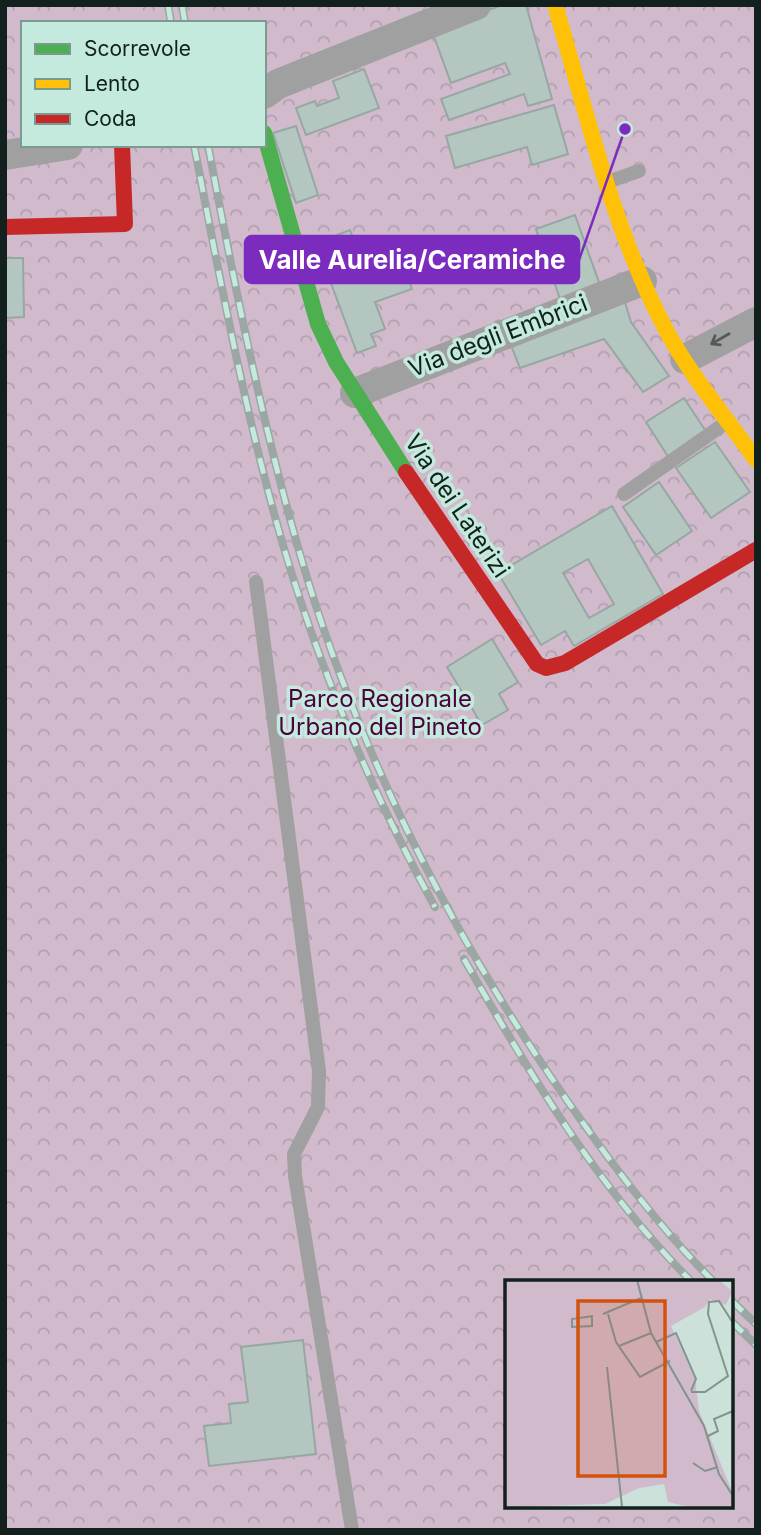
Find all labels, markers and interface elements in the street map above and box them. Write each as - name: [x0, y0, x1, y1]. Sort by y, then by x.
- legend: [21, 21, 266, 147]
- text: Scorrevole: [84, 36, 191, 61]
- text: Lento: [84, 71, 140, 96]
- text: Coda: [84, 106, 137, 131]
- callout: Valle Aurelia/Ceramiche: [245, 236, 579, 283]
- text: Valle Aurelia/Ceramiche: [259, 244, 565, 275]
- street label: Via degli Embrici: [404, 288, 591, 383]
- one-way arrow: [710, 333, 730, 347]
- street label: Via dei Laterizi: [399, 428, 516, 583]
- park label: Parco Regionale Urbano del Pineto: [278, 684, 482, 741]
- inset map: [505, 1280, 733, 1507]

